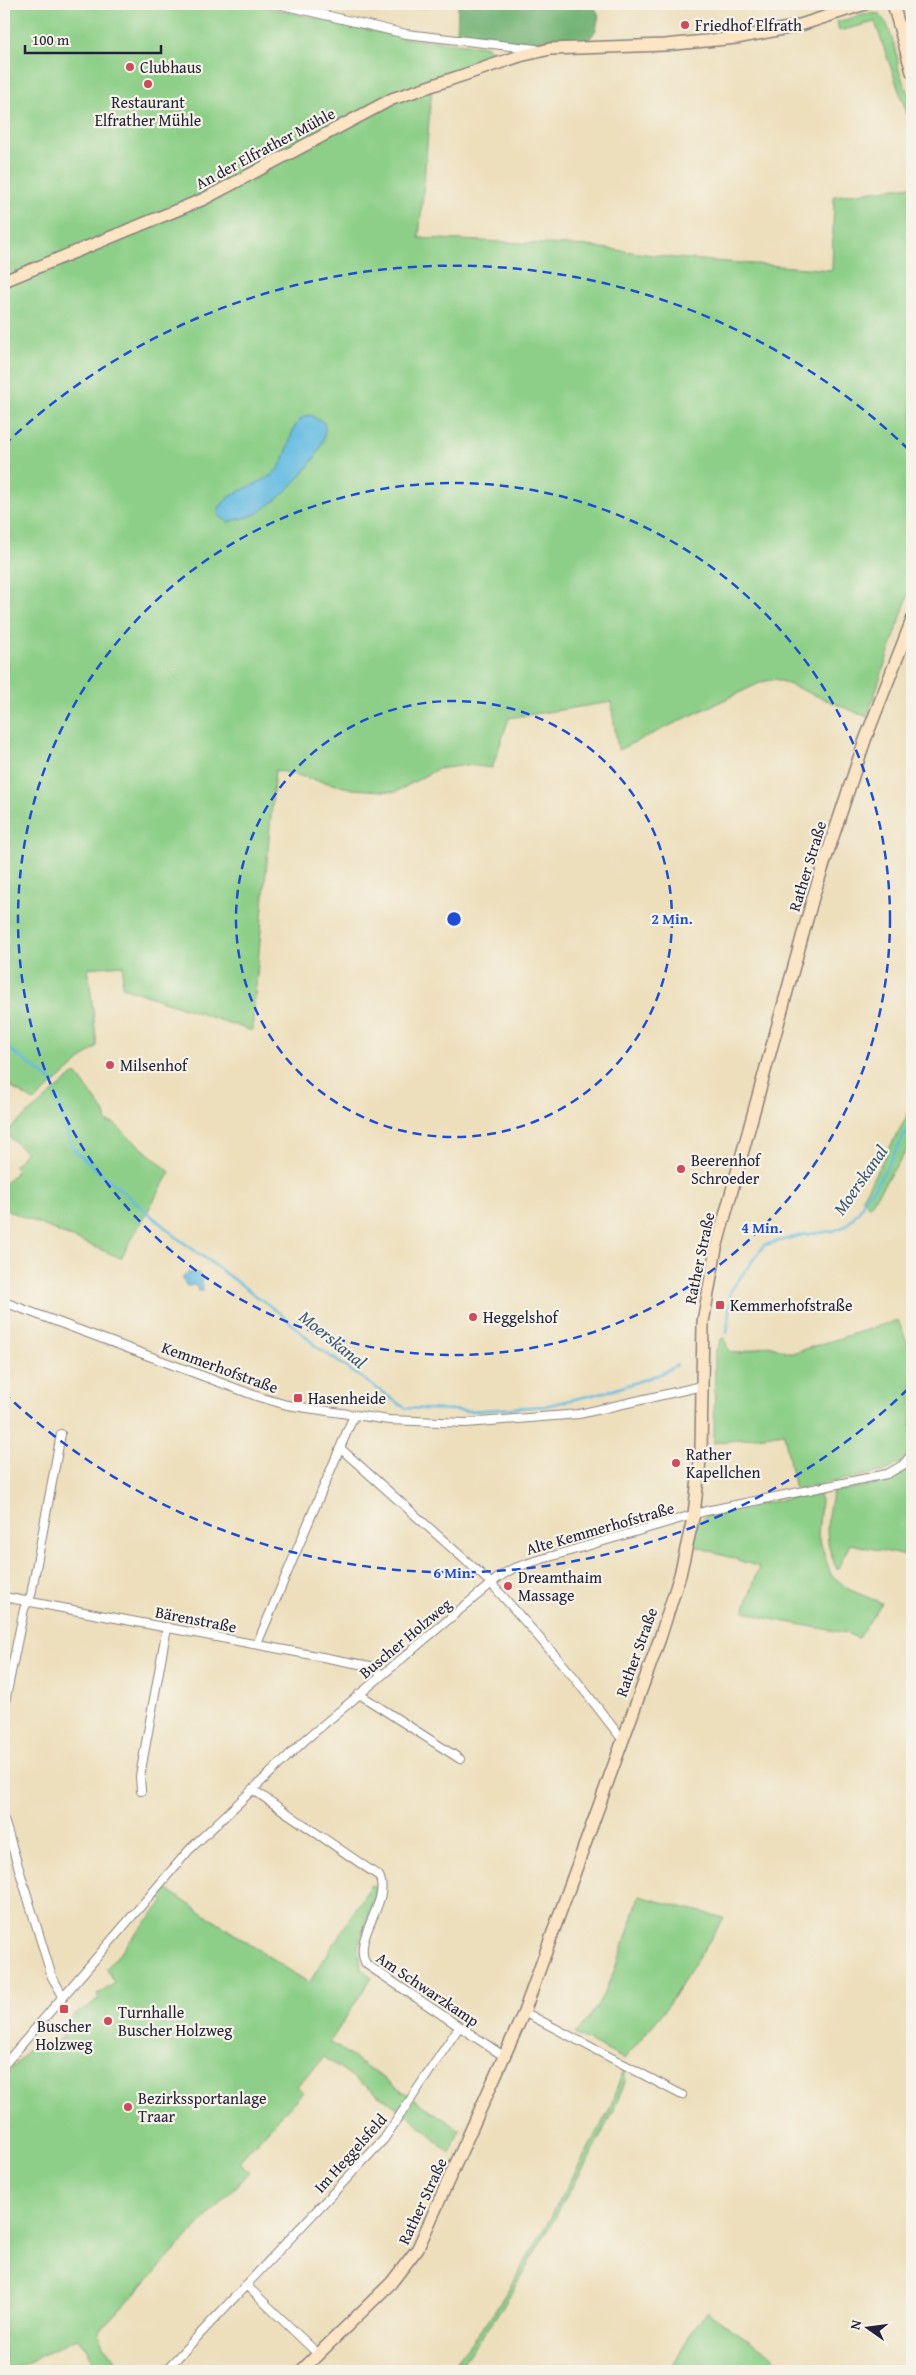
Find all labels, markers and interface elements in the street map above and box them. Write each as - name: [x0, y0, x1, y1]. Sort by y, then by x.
- place label: Friedhof Elfrath: [695, 13, 802, 37]
- marker: Friedhof Elfrath: [679, 19, 691, 31]
- scale bar: [25, 22, 161, 54]
- text: 100 m: [32, 29, 70, 50]
- place label: Clubhaus: [140, 55, 202, 79]
- marker: Clubhaus: [124, 61, 136, 73]
- marker: Restaurant Elfrather Mühle: [142, 78, 154, 90]
- place label: Restaurant Elfrather Mühle: [95, 90, 201, 132]
- street label: An der Elfrather Mühle: [191, 101, 339, 195]
- street label: Rather Straße: [782, 818, 832, 914]
- text: 2 Min.: [651, 908, 693, 929]
- centre of rings: [445, 910, 463, 928]
- place label: Milsenhof: [120, 1053, 189, 1077]
- marker: Milsenhof: [104, 1059, 116, 1071]
- water label: Moerskanal: [826, 1139, 894, 1221]
- place label: Beerenhof Schroeder: [691, 1148, 762, 1190]
- marker: Beerenhof Schroeder: [675, 1163, 687, 1175]
- street label: Rather Straße: [678, 1210, 720, 1306]
- text: 4 Min.: [741, 1217, 783, 1238]
- place label: Kemmerhofstraße: [730, 1293, 852, 1317]
- marker: Kemmerhofstraße: [714, 1299, 726, 1311]
- water label: Moerskanal: [293, 1303, 373, 1375]
- place label: Heggelshof: [483, 1305, 560, 1329]
- marker: Heggelshof: [467, 1311, 479, 1323]
- street label: Kemmerhofstraße: [158, 1335, 282, 1399]
- place label: Hasenheide: [308, 1386, 386, 1410]
- marker: Hasenheide: [292, 1392, 304, 1404]
- place label: Rather Kapellchen: [686, 1442, 761, 1484]
- marker: Rather Kapellchen: [670, 1457, 682, 1469]
- street label: Alte Kemmerhofstraße: [523, 1495, 677, 1561]
- text: 6 Min.: [433, 1562, 475, 1583]
- place label: Dreamthaim Massage: [518, 1565, 602, 1607]
- marker: Dreamthaim Massage: [502, 1580, 514, 1592]
- street label: Buscher Holzweg: [353, 1592, 457, 1684]
- street label: Bärenstraße: [153, 1599, 239, 1639]
- street label: Rather Straße: [609, 1604, 663, 1700]
- street label: Am Schwarzkamp: [372, 1946, 485, 2033]
- place label: Turnhalle Buscher Holzweg: [118, 2000, 232, 2042]
- marker: Buscher Holzweg: [58, 2003, 70, 2015]
- place label: Buscher Holzweg: [36, 2014, 92, 2056]
- marker: Turnhalle Buscher Holzweg: [102, 2015, 114, 2027]
- place label: Bezirkssportanlage Traar: [138, 2086, 267, 2128]
- marker: Bezirkssportanlage Traar: [122, 2101, 134, 2113]
- street label: Im Heggelsfeld: [308, 2108, 393, 2198]
- street label: Rather Straße: [391, 2154, 453, 2248]
- north arrow: [844, 2302, 894, 2352]
- text: N: [845, 2317, 866, 2332]

